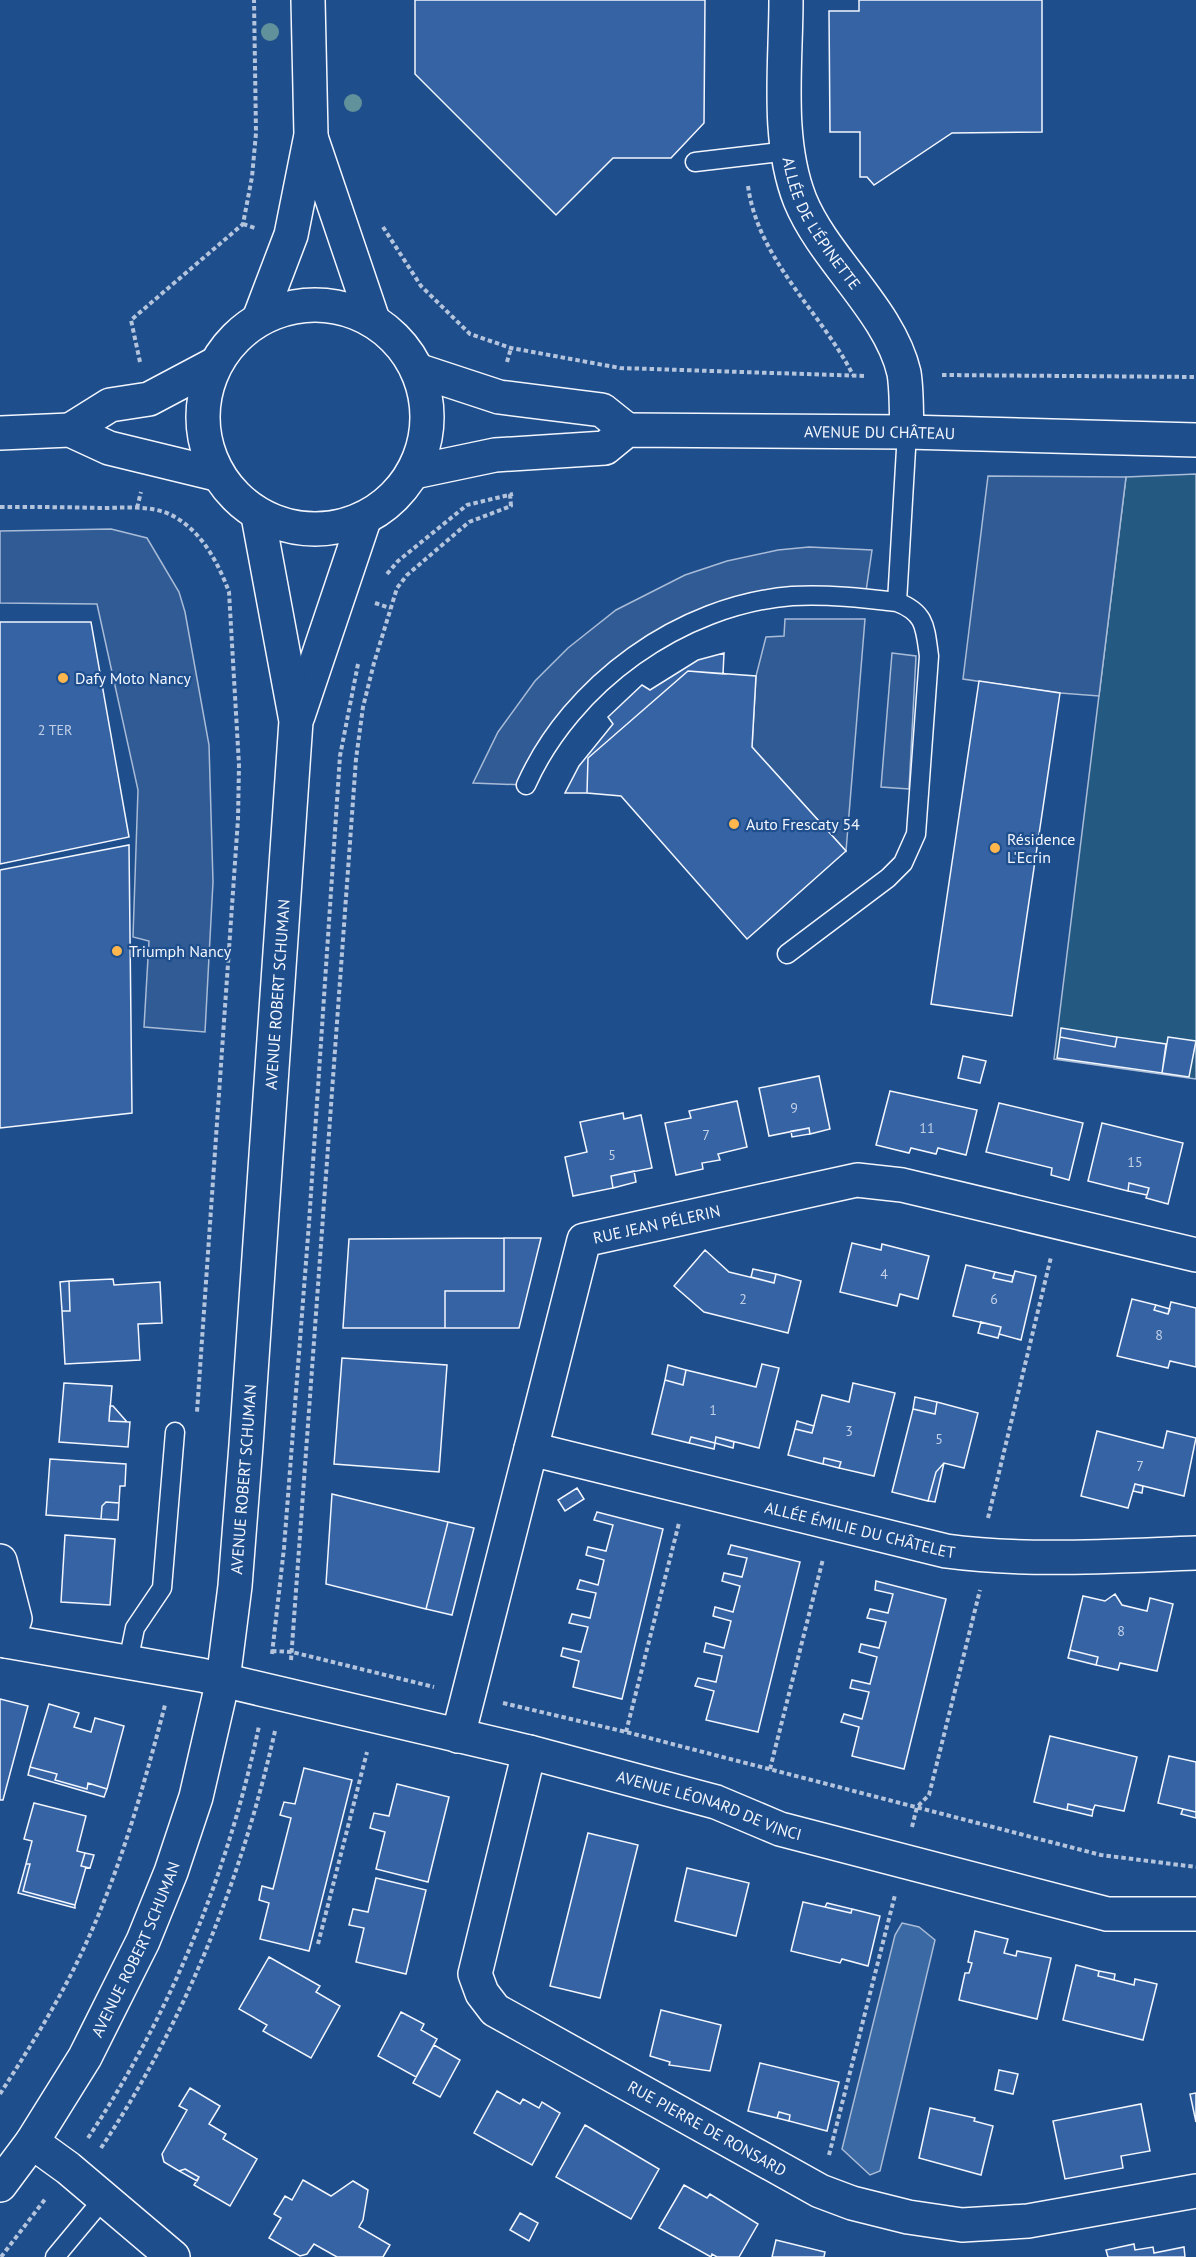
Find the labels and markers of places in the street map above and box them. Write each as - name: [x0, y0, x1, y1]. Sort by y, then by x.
- place label: Dafy Moto Nancy: [75, 668, 191, 688]
- marker: Dafy Moto Nancy: [56, 671, 70, 685]
- place label: Auto Frescaty 54: [746, 814, 860, 834]
- marker: Auto Frescaty 54: [727, 817, 741, 831]
- place label: Résidence L'Ecrin: [1007, 829, 1075, 867]
- marker: Résidence L'Ecrin: [988, 841, 1002, 855]
- place label: Triumph Nancy: [129, 941, 232, 961]
- marker: Triumph Nancy: [110, 944, 124, 958]

